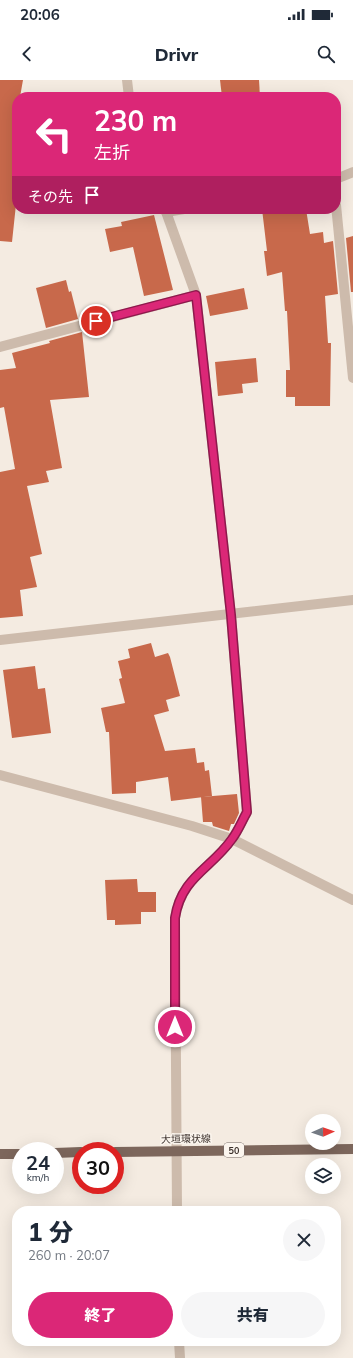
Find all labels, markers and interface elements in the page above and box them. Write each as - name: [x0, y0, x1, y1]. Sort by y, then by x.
- text: 20:06: [20, 5, 60, 24]
- icon: back: [16, 43, 38, 65]
- text: Drivr: [155, 43, 198, 66]
- icon: search: [315, 43, 337, 65]
- text: 230 m: [94, 103, 177, 138]
- icon: left: [28, 108, 80, 160]
- text: 左折: [94, 141, 130, 164]
- icon: arrive: [81, 184, 103, 206]
- text: その先: [28, 187, 73, 206]
- pin: [79, 304, 113, 338]
- icon: arrive: [85, 310, 107, 332]
- position arrow: [154, 1006, 196, 1048]
- north arrow: [305, 1114, 341, 1150]
- map controls: [305, 1114, 341, 1194]
- street label: 大垣環状線: [161, 1132, 211, 1146]
- speed limit sign: 30: [72, 1142, 124, 1194]
- road number: 50: [224, 1143, 244, 1157]
- text: 24: [26, 1150, 50, 1175]
- button: layers: [305, 1158, 341, 1194]
- text: km/h: [27, 1171, 49, 1184]
- text: 1 分: [28, 1217, 73, 1247]
- button: close: [283, 1219, 325, 1261]
- text: 260 m · 20:07: [28, 1247, 110, 1263]
- button: 終了: [28, 1292, 173, 1338]
- button: 共有: [181, 1292, 325, 1338]

